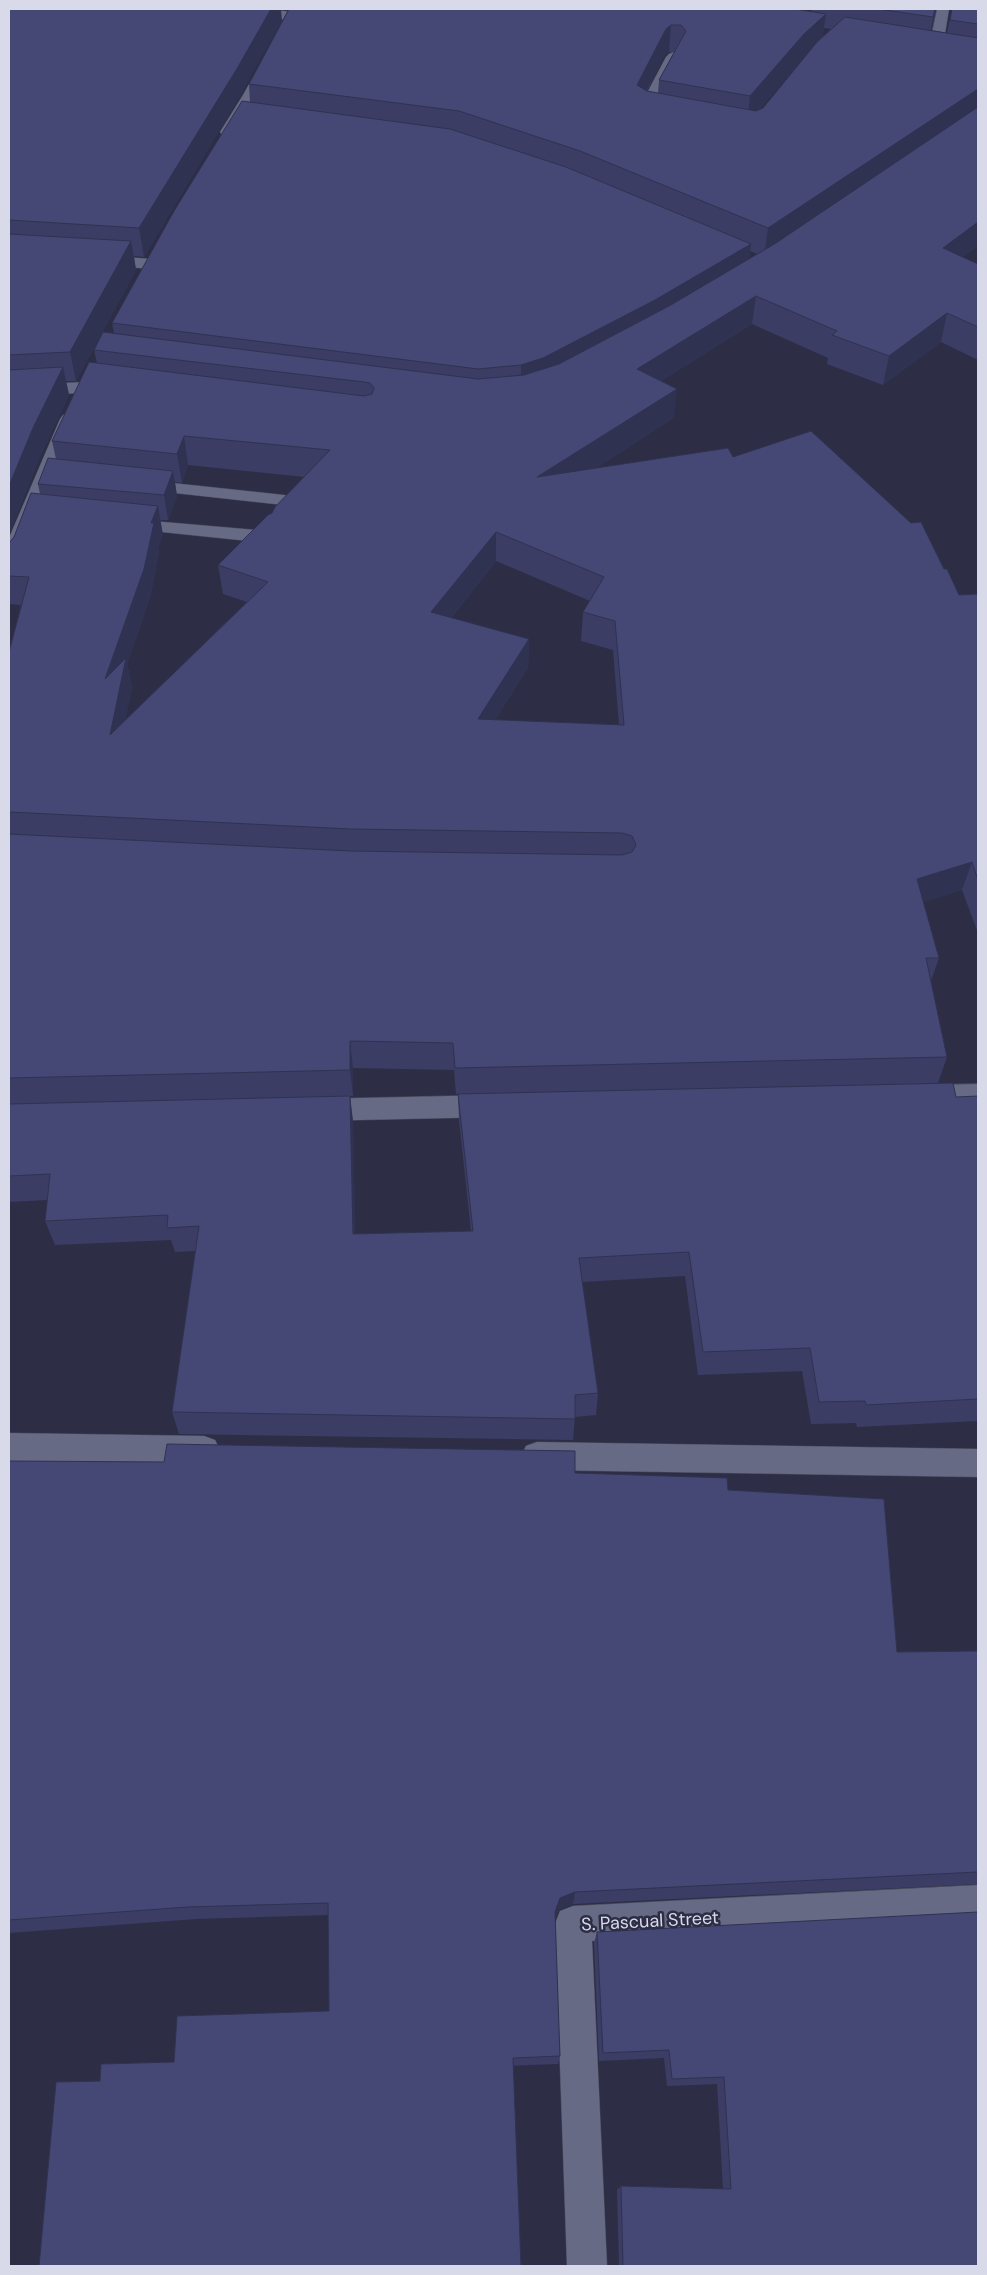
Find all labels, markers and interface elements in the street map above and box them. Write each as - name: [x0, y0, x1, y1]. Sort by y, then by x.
- street label: S. Pascual Street: [581, 1905, 719, 1937]

